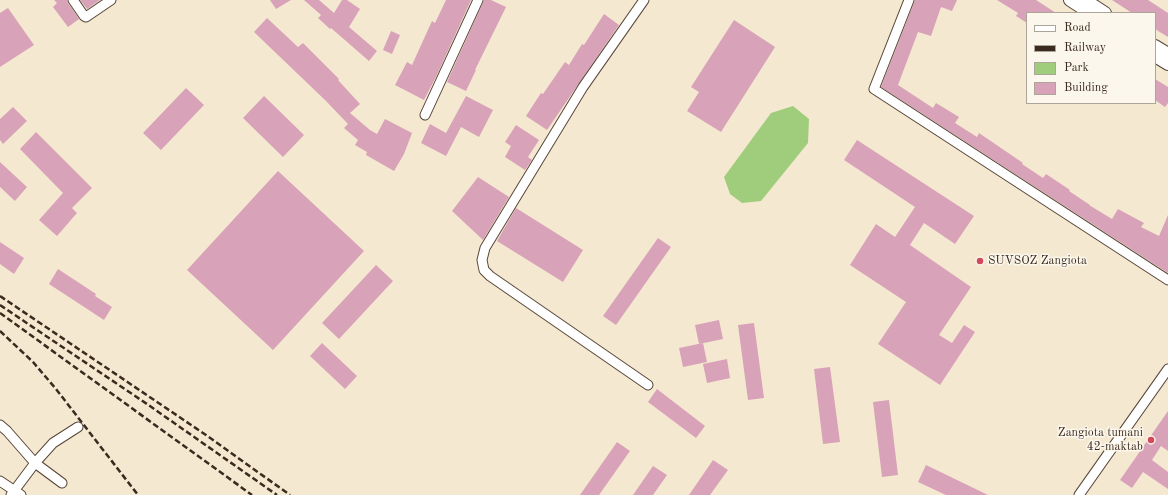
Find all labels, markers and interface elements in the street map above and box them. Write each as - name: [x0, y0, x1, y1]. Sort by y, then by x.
- legend: [1026, 12, 1156, 104]
- text: Road: [1064, 22, 1091, 34]
- text: Railway: [1064, 42, 1106, 54]
- text: Park: [1064, 62, 1089, 74]
- text: Building: [1064, 82, 1108, 94]
- place label: SUVSOZ Zangiota: [988, 254, 1087, 268]
- marker: SUVSOZ Zangiota: [975, 256, 985, 266]
- place label: Zangiota tumani 42-maktab: [1058, 426, 1143, 454]
- marker: Zangiota tumani 42-maktab: [1146, 435, 1156, 445]

